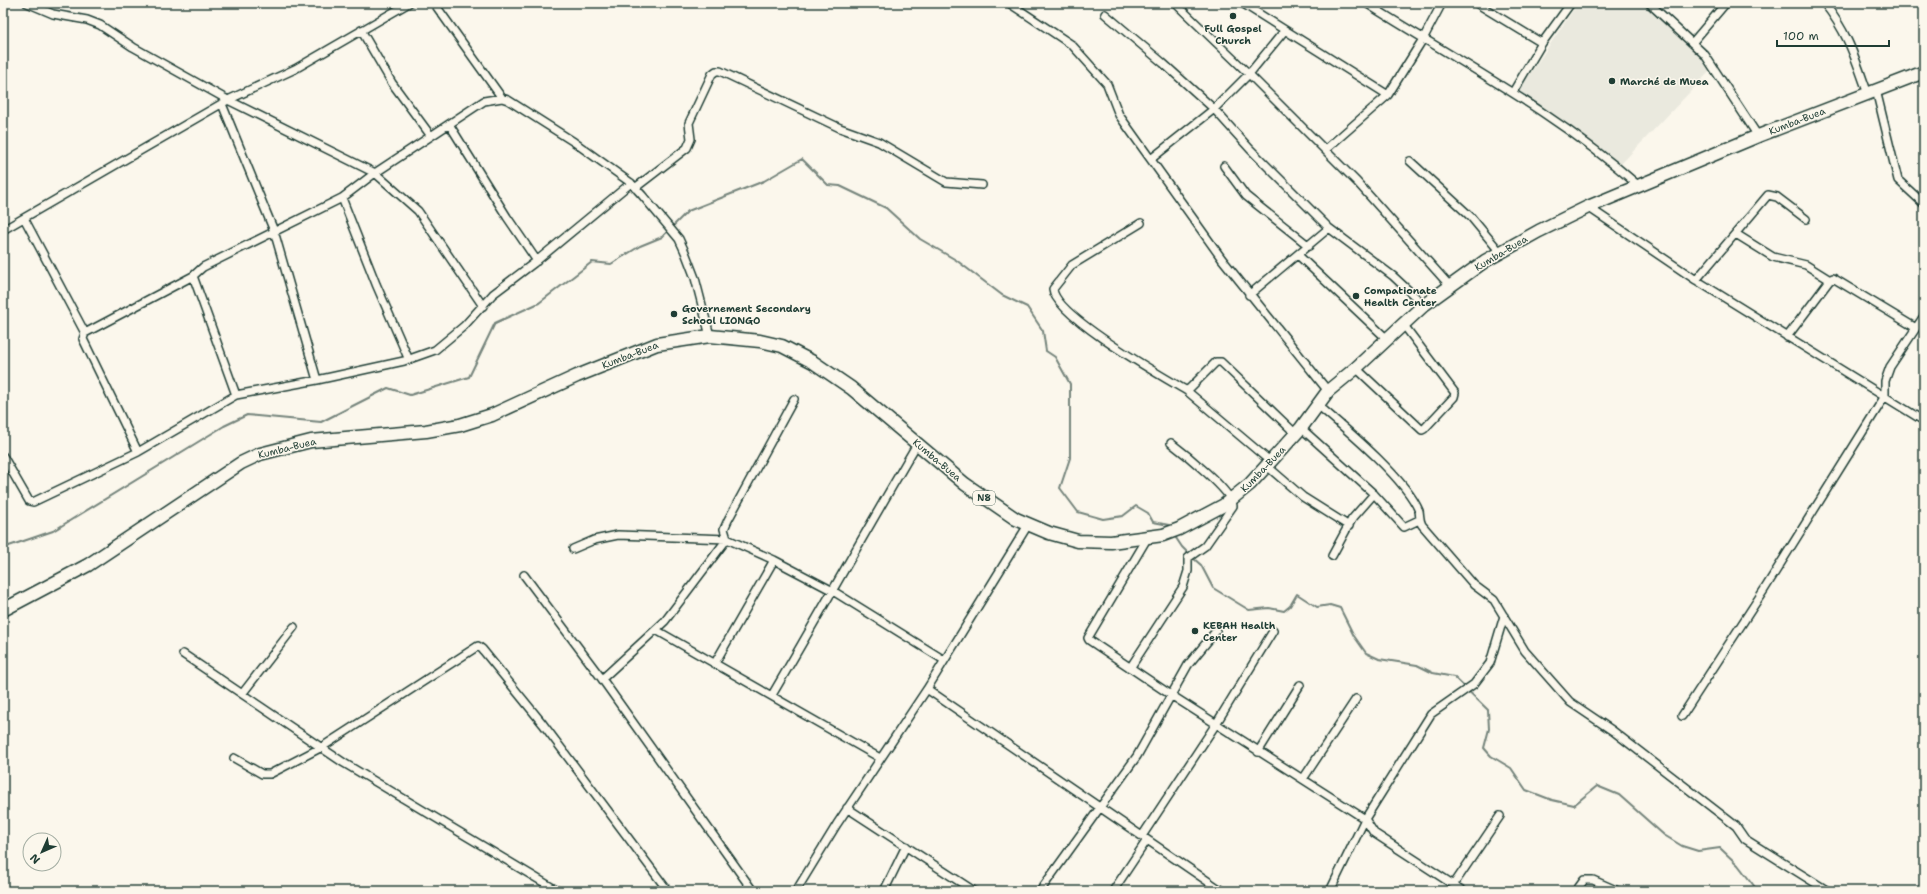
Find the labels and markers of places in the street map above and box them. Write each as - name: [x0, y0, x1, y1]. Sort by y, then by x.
- marker: Full Gospel Church: [1228, 11, 1238, 21]
- place label: Full Gospel Church: [1204, 22, 1262, 47]
- place label: Marché de Muea: [1620, 75, 1709, 88]
- marker: Marché de Muea: [1607, 76, 1617, 86]
- place label: Compationate Health Center: [1364, 284, 1437, 309]
- marker: Compationate Health Center: [1351, 291, 1361, 301]
- place label: Governement Secondary School LIONGO: [682, 302, 811, 327]
- marker: Governement Secondary School LIONGO: [669, 309, 679, 319]
- place label: KEBAH Health Center: [1203, 619, 1276, 644]
- marker: KEBAH Health Center: [1190, 626, 1200, 636]

